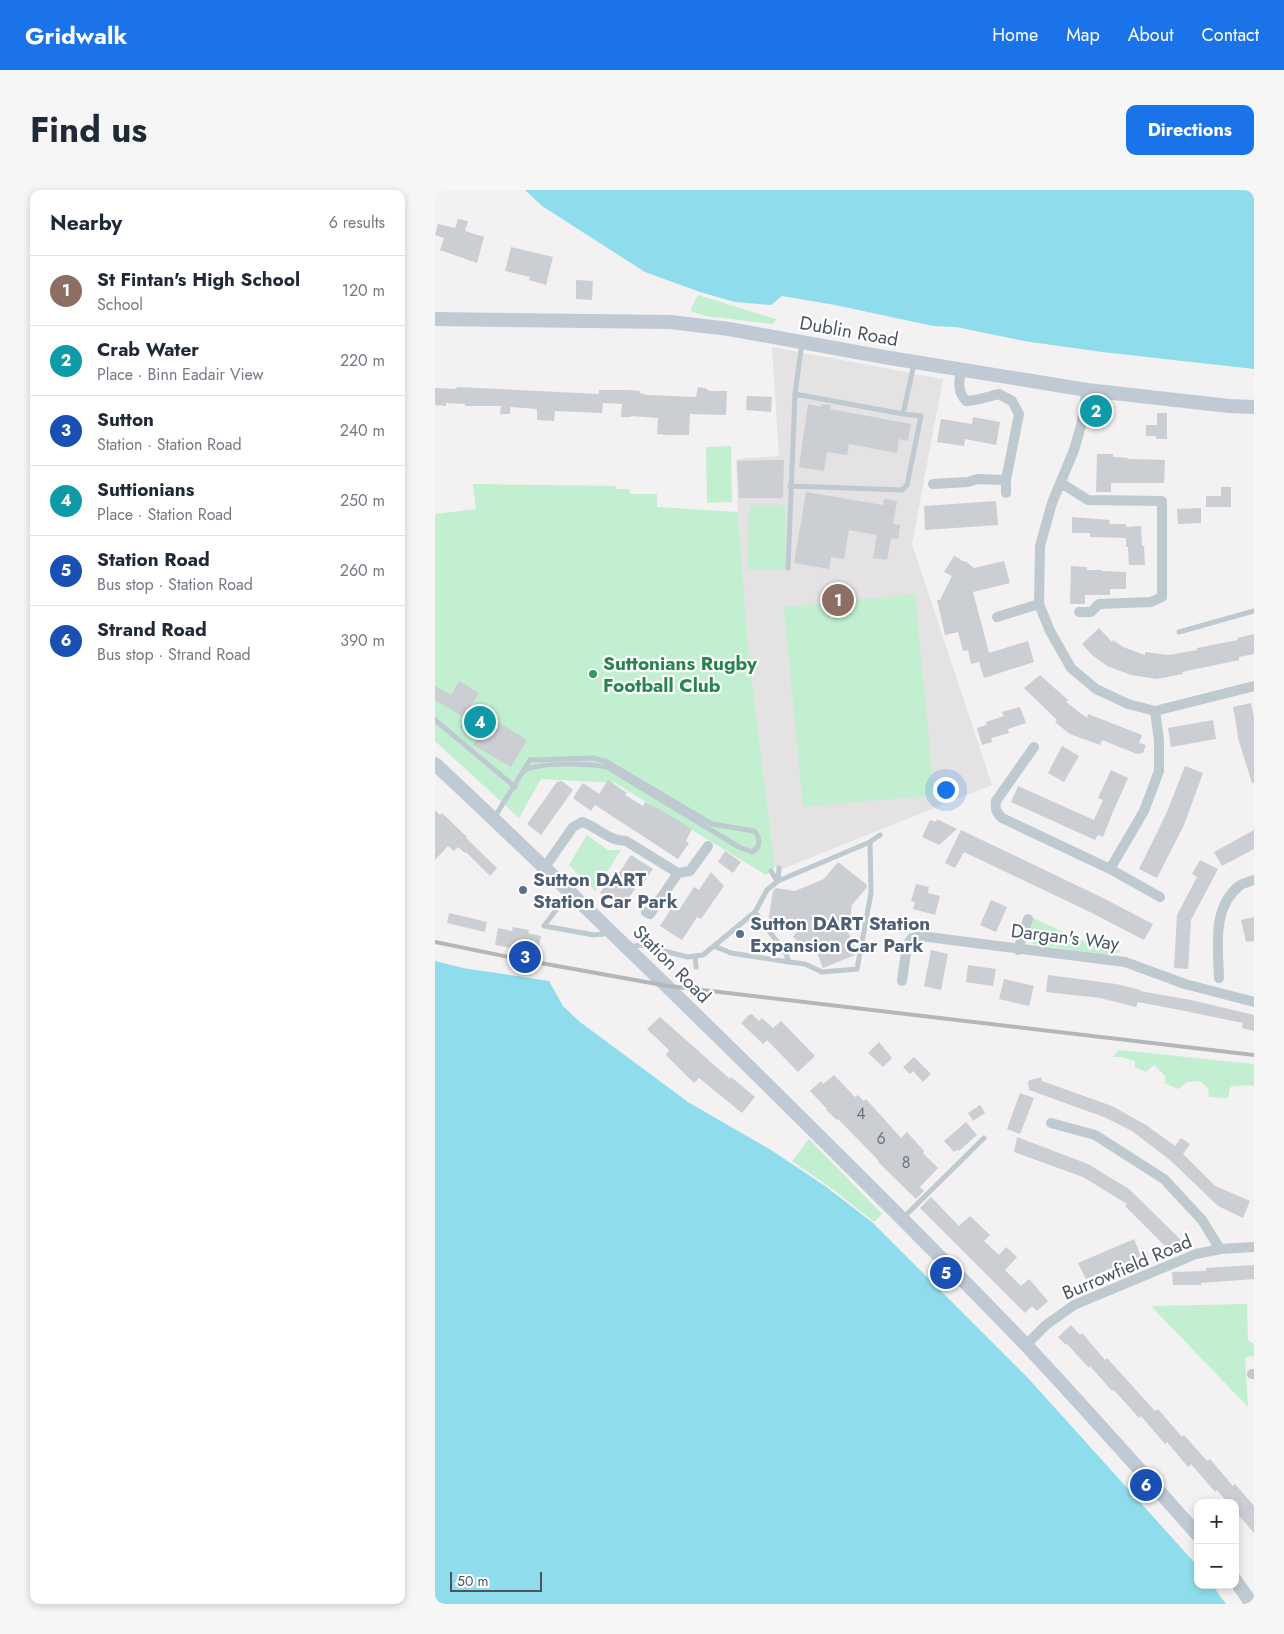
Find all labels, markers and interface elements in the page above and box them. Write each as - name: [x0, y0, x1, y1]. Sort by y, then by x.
- text: Gridwalk: [25, 18, 127, 53]
- text: Home: [992, 22, 1038, 48]
- text: Map: [1066, 22, 1100, 48]
- text: About: [1128, 22, 1173, 48]
- text: Contact: [1201, 22, 1259, 48]
- text: Find us: [30, 105, 147, 155]
- button: Directions: [1126, 105, 1254, 155]
- text: Nearby: [50, 208, 122, 238]
- text: 6 results: [329, 211, 385, 234]
- text: St Fintan's High School: [97, 266, 300, 293]
- text: 1: [62, 279, 70, 302]
- text: 120 m: [342, 279, 385, 302]
- text: School: [97, 293, 143, 316]
- street label: Dublin Road: [798, 309, 900, 353]
- text: Crab Water: [97, 336, 199, 363]
- text: 2: [61, 349, 71, 372]
- text: 220 m: [340, 349, 385, 372]
- text: Place · Binn Eadair View: [97, 363, 263, 386]
- pin: 2: [1080, 392, 1112, 430]
- text: Sutton: [97, 406, 154, 433]
- text: 3: [61, 419, 71, 442]
- text: 240 m: [340, 419, 385, 442]
- text: Station · Station Road: [97, 433, 242, 456]
- text: Suttionians: [97, 476, 194, 503]
- text: 4: [60, 489, 72, 512]
- text: 250 m: [340, 489, 385, 512]
- text: Place · Station Road: [97, 503, 232, 526]
- text: Station Road: [97, 546, 210, 573]
- text: 5: [61, 559, 71, 582]
- text: 260 m: [340, 559, 385, 582]
- text: Bus stop · Station Road: [97, 573, 253, 596]
- pin: 1: [822, 581, 854, 619]
- text: Strand Road: [97, 616, 207, 643]
- text: 6: [61, 629, 71, 652]
- text: 390 m: [340, 629, 385, 652]
- text: Bus stop · Strand Road: [97, 643, 251, 666]
- place label: Suttonians Rugby Football Club: [603, 650, 758, 699]
- marker: Suttonians Rugby Football Club: [587, 668, 599, 680]
- pin: 4: [464, 703, 496, 741]
- your location: [933, 777, 959, 803]
- place label: Sutton DART Station Car Park: [533, 866, 678, 915]
- marker: Sutton DART Station Car Park: [517, 884, 529, 896]
- place label: Sutton DART Station Expansion Car Park: [750, 910, 930, 959]
- street label: Dargan's Way: [1009, 917, 1121, 957]
- street label: Station Road: [627, 919, 717, 1009]
- marker: Sutton DART Station Expansion Car Park: [734, 928, 746, 940]
- pin: 3: [509, 938, 541, 976]
- house number: 4: [856, 1102, 866, 1125]
- house number: 6: [876, 1127, 886, 1150]
- house number: 8: [902, 1151, 910, 1174]
- street label: Burrowfield Road: [1058, 1228, 1196, 1306]
- pin: 5: [930, 1254, 962, 1292]
- pin: 6: [1130, 1466, 1162, 1504]
- map controls: [1194, 1499, 1239, 1589]
- button: +: [1194, 1499, 1239, 1544]
- button: −: [1194, 1544, 1239, 1589]
- scale bar: [450, 1569, 543, 1592]
- text: 50 m: [457, 1571, 488, 1591]

